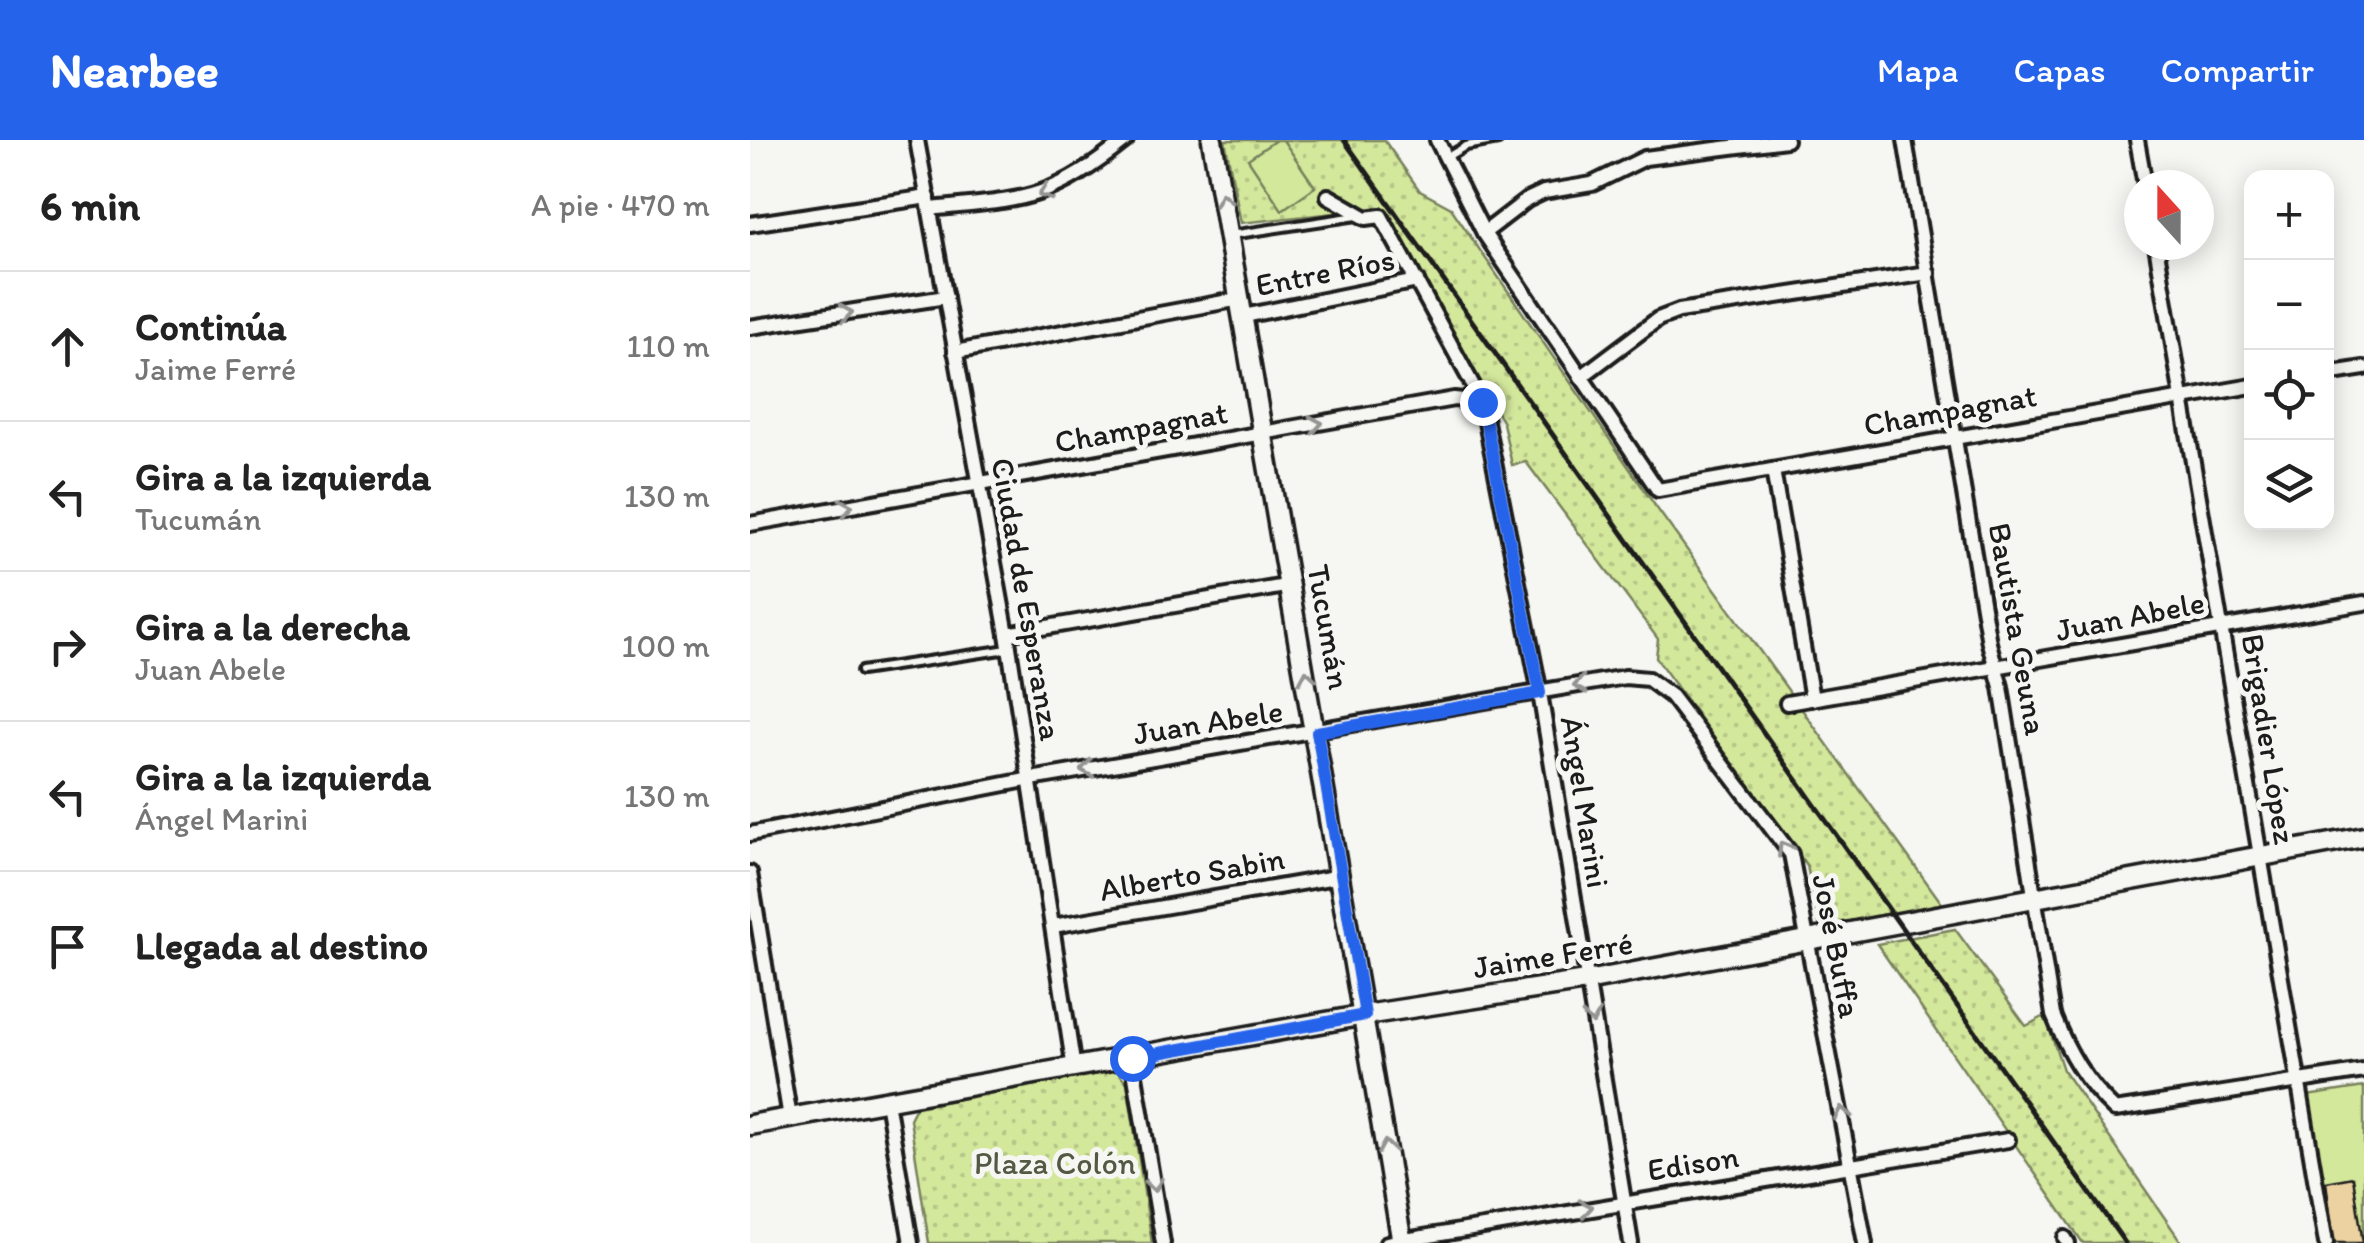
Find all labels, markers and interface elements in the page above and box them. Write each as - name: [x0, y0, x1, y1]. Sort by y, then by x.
- text: Nearbee: [50, 41, 219, 99]
- text: Mapa: [1877, 49, 1958, 91]
- text: Capas: [2013, 49, 2106, 91]
- text: Compartir: [2161, 49, 2314, 91]
- north arrow: [2124, 170, 2214, 260]
- map controls: [2244, 170, 2334, 530]
- button: +: [2244, 170, 2334, 260]
- text: 6 min: [40, 180, 140, 231]
- one-way arrow: [1037, 181, 1054, 201]
- text: A pie · 470 m: [531, 186, 710, 224]
- one-way arrow: [1213, 191, 1234, 207]
- street label: Entre Ríos: [1252, 240, 1398, 304]
- button: −: [2244, 260, 2334, 350]
- one-way arrow: [838, 303, 855, 324]
- text: Continúa: [135, 304, 287, 350]
- icon: ahead: [40, 319, 95, 374]
- text: 110 m: [626, 327, 710, 365]
- text: Jaime Ferré: [135, 350, 296, 388]
- button: locate: [2244, 350, 2334, 440]
- street label: Champagnat: [1861, 376, 2039, 444]
- route end: [1460, 380, 1506, 426]
- street label: Champagnat: [1052, 393, 1230, 461]
- one-way arrow: [1307, 414, 1324, 435]
- button: layers: [2244, 440, 2334, 530]
- text: Gira a la izquierda: [135, 454, 431, 500]
- street label: Ciudad de Esperanza: [983, 455, 1071, 744]
- icon: left: [40, 469, 95, 524]
- text: 130 m: [624, 477, 710, 515]
- one-way arrow: [838, 497, 854, 518]
- text: Tucumán: [135, 500, 261, 538]
- street label: Bautista Geuna: [1981, 520, 2055, 738]
- street label: Tucumán: [1299, 561, 1359, 693]
- street label: Juan Abele: [2052, 583, 2208, 649]
- text: Gira a la derecha: [135, 604, 410, 650]
- icon: right: [40, 619, 95, 674]
- text: 100 m: [622, 627, 710, 665]
- street label: Brigadier López: [2234, 631, 2304, 847]
- text: Juan Abele: [135, 650, 286, 688]
- one-way arrow: [1297, 669, 1318, 685]
- one-way arrow: [1572, 674, 1588, 695]
- street label: Juan Abele: [1130, 691, 1286, 753]
- street label: Ángel Marini: [1553, 713, 1617, 891]
- text: Gira a la izquierda: [135, 754, 431, 800]
- one-way arrow: [1079, 758, 1096, 779]
- icon: left: [40, 769, 95, 824]
- text: 130 m: [624, 777, 710, 815]
- text: Ángel Marini: [135, 800, 308, 838]
- street label: Alberto Sabin: [1097, 839, 1287, 909]
- one-way arrow: [1777, 840, 1796, 858]
- street label: José Buffa: [1804, 871, 1870, 1022]
- icon: arrive: [40, 919, 95, 974]
- text: Llegada al destino: [135, 923, 428, 969]
- street label: Jaime Ferré: [1470, 924, 1636, 986]
- one-way arrow: [1581, 1009, 1602, 1025]
- route start: [1110, 1036, 1156, 1082]
- one-way arrow: [1833, 1104, 1854, 1121]
- street label: Edison: [1645, 1137, 1741, 1189]
- one-way arrow: [1377, 1139, 1398, 1155]
- park label: Plaza Colón: [974, 1144, 1136, 1182]
- one-way arrow: [1142, 1177, 1163, 1193]
- one-way arrow: [1578, 1198, 1595, 1219]

